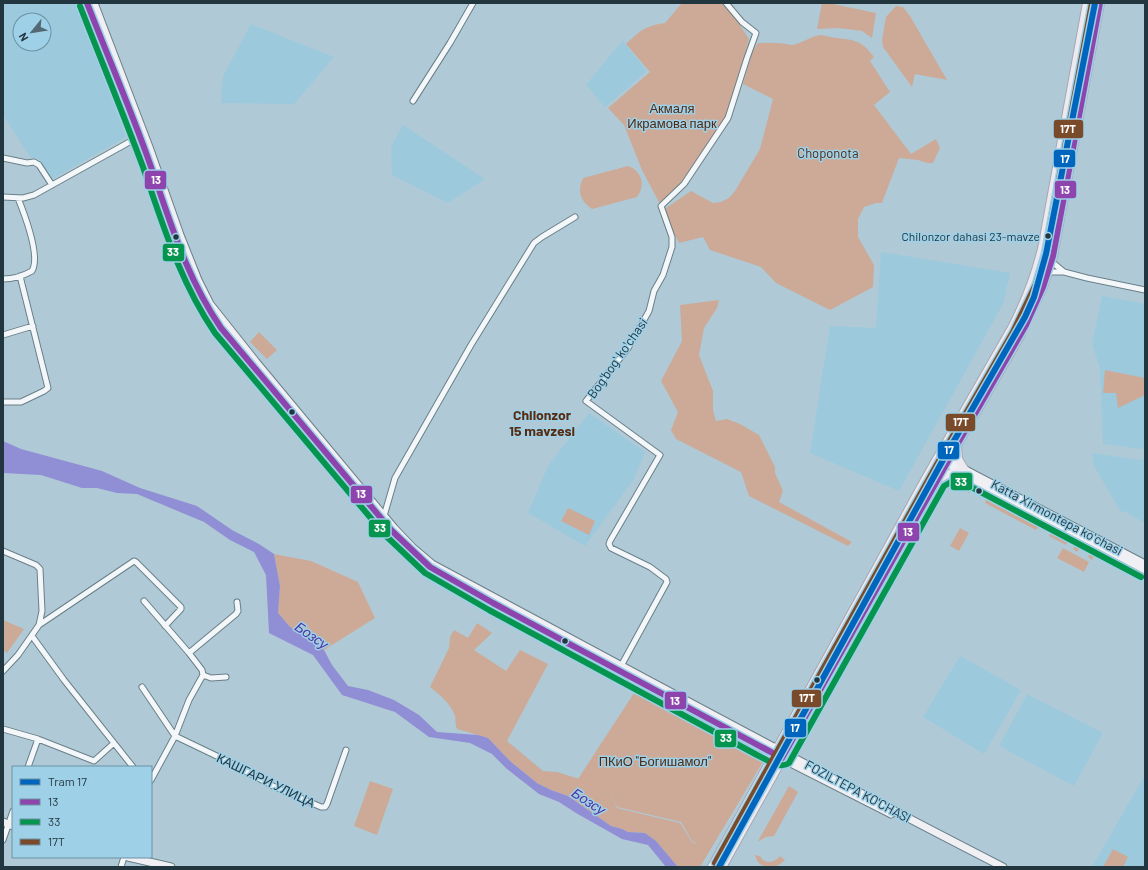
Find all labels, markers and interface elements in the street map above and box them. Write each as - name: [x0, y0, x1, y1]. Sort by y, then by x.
- north arrow: [12, 12, 52, 52]
- text: N: [15, 31, 30, 44]
- park label: Акмаля Икрамова парк: [627, 100, 717, 131]
- line badge: 17T: [1053, 119, 1084, 139]
- text: 17T: [1060, 122, 1076, 135]
- park label: Choponota: [797, 145, 859, 161]
- line badge: 17: [1053, 149, 1076, 168]
- text: 17: [1060, 152, 1070, 165]
- line badge: 13: [144, 170, 167, 190]
- text: 13: [151, 173, 161, 186]
- line badge: 13: [1054, 180, 1077, 199]
- text: 13: [1060, 183, 1070, 196]
- place label: Chilonzor dahasi 23-mavze: [902, 229, 1040, 243]
- marker: Chilonzor dahasi 23-mavze: [1043, 231, 1053, 241]
- unlabelled marker: [171, 232, 181, 242]
- line badge: 33: [162, 243, 185, 262]
- text: 33: [167, 245, 179, 258]
- street label: Bogʻbogʻ koʻchasi: [583, 315, 651, 401]
- district label: Chilonzor 15 mavzesi: [509, 406, 575, 439]
- unlabelled marker: [287, 407, 297, 417]
- line badge: 17T: [945, 413, 976, 432]
- text: 17T: [953, 415, 969, 428]
- line badge: 17: [937, 441, 960, 460]
- text: 17: [944, 443, 954, 456]
- line badge: 33: [950, 472, 973, 491]
- text: 33: [955, 475, 967, 488]
- street label: Katta Xirmontepa koʻchasi: [988, 475, 1126, 559]
- line badge: 13: [350, 485, 373, 504]
- unlabelled marker: [974, 486, 984, 496]
- text: 13: [356, 487, 366, 500]
- line badge: 33: [368, 519, 391, 538]
- text: 33: [374, 521, 386, 534]
- line badge: 13: [897, 522, 920, 542]
- text: 13: [903, 525, 913, 538]
- water label: Бозсу: [292, 618, 333, 653]
- unlabelled marker: [560, 636, 570, 646]
- unlabelled marker: [812, 675, 822, 685]
- line badge: 17T: [791, 689, 822, 708]
- line badge: 13: [664, 691, 687, 710]
- text: 17T: [799, 691, 815, 704]
- text: 13: [670, 694, 680, 707]
- line badge: 17: [784, 718, 807, 738]
- text: 17: [790, 721, 800, 734]
- line badge: 33: [714, 729, 737, 748]
- text: 33: [720, 731, 732, 744]
- street label: КАШГАРИ УЛИЦА: [214, 749, 318, 811]
- park label: ПКиО "Богишамол": [599, 753, 712, 769]
- street label: FOZILTEPA KO'CHASI: [802, 756, 914, 826]
- legend: [12, 766, 152, 858]
- text: Tram 17: [48, 774, 87, 788]
- water label: Бозсу: [569, 784, 610, 819]
- text: 13: [48, 794, 58, 808]
- text: 33: [48, 814, 60, 828]
- text: 17T: [48, 834, 65, 848]

